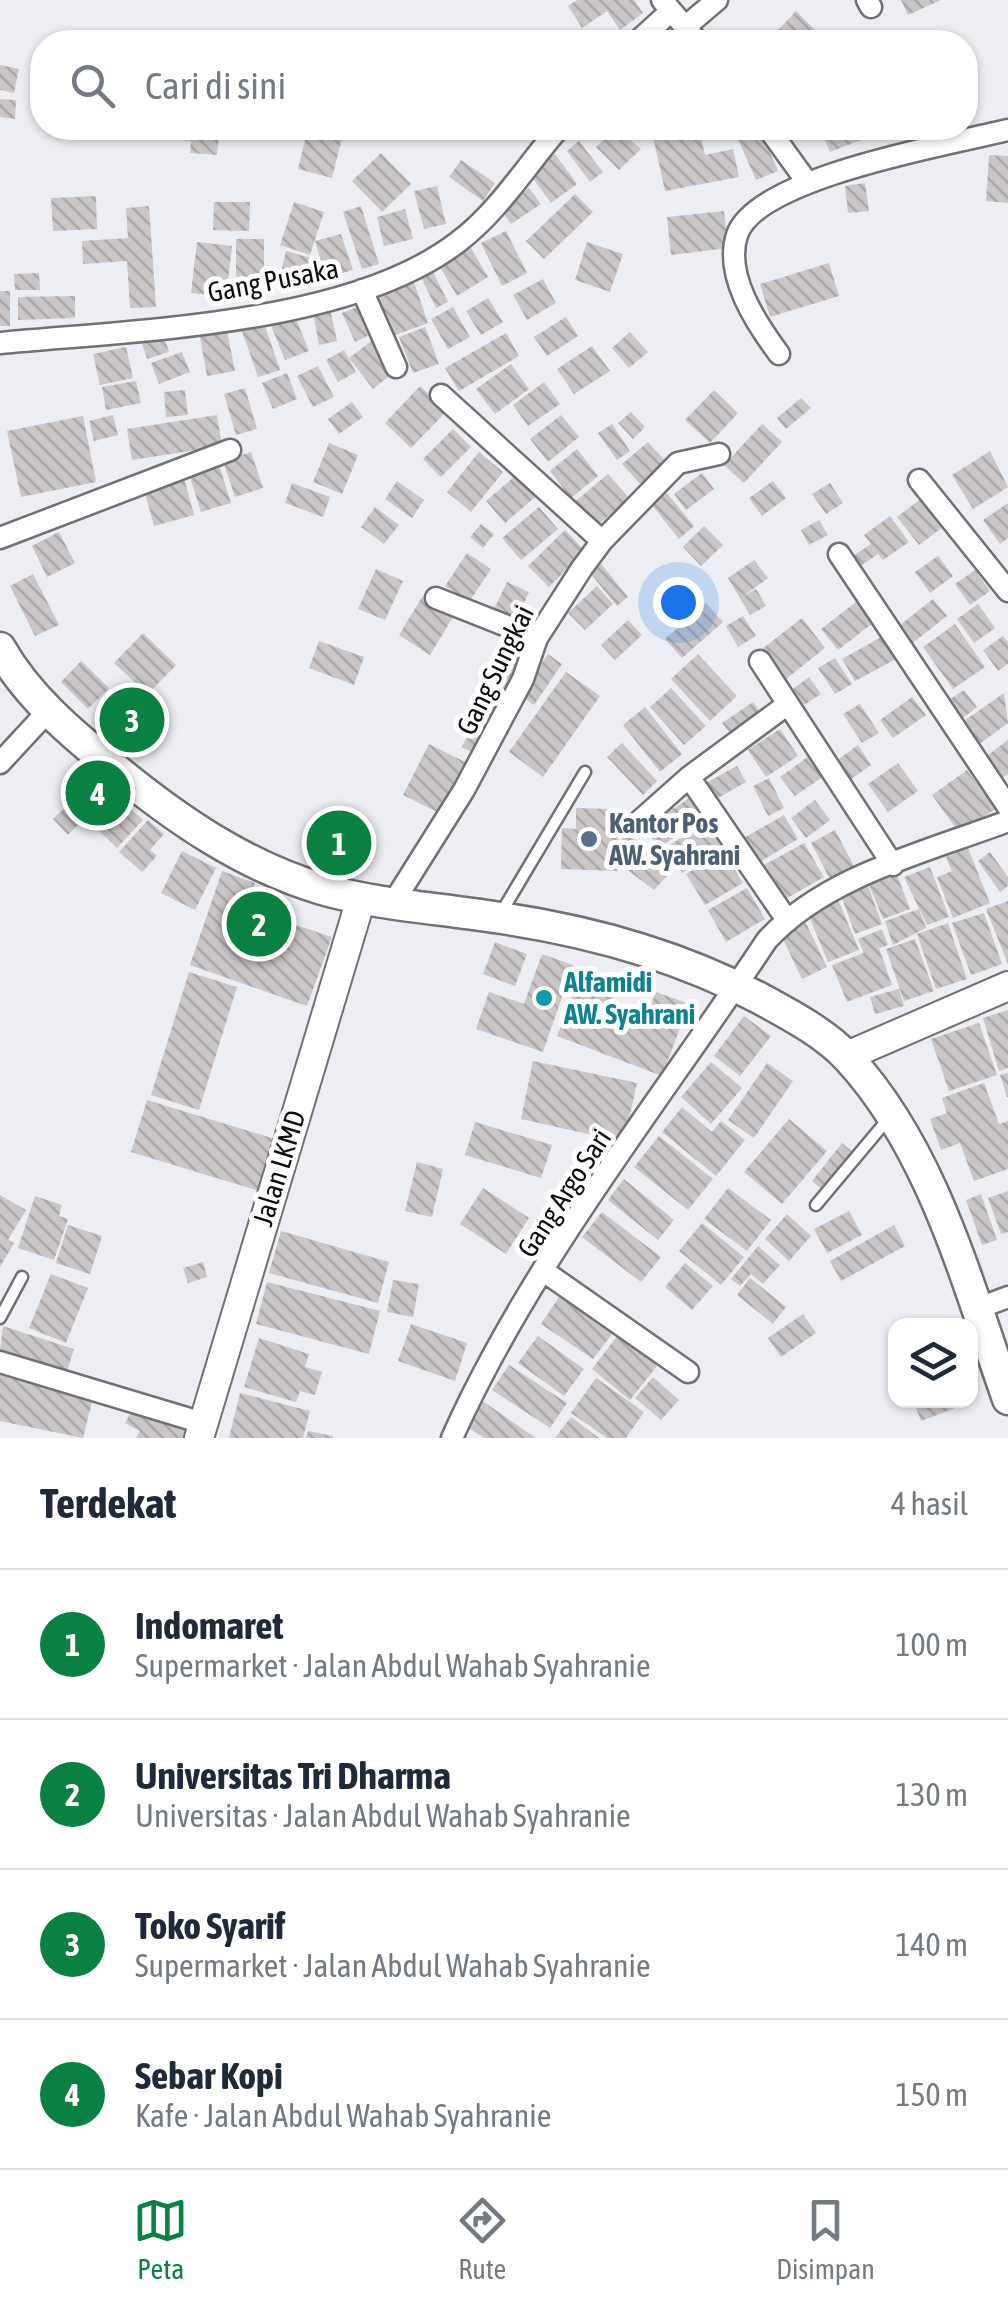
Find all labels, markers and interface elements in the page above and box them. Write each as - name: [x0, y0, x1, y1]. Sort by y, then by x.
- search box: [30, 30, 978, 140]
- icon: search: [65, 58, 120, 113]
- text: Cari di sini: [145, 64, 286, 107]
- street label: Gang Pusaka: [205, 252, 341, 308]
- your location: [653, 577, 704, 628]
- street label: Gang Sungkai: [450, 600, 540, 740]
- pin: 3: [100, 682, 164, 758]
- pin: 4: [66, 756, 130, 830]
- pin: 1: [306, 806, 372, 880]
- place label: Kantor Pos AW. Syahrani: [608, 807, 740, 871]
- marker: Kantor Pos AW. Syahrani: [578, 828, 600, 850]
- pin: 2: [226, 886, 292, 962]
- place label: Alfamidi AW. Syahrani: [563, 966, 695, 1030]
- marker: Alfamidi AW. Syahrani: [533, 987, 555, 1009]
- street label: Jalan LKMD: [246, 1106, 312, 1230]
- street label: Gang Argo Sari: [511, 1123, 617, 1263]
- map controls: [888, 1318, 978, 1408]
- button: layers: [888, 1318, 978, 1408]
- text: Terdekat: [40, 1479, 176, 1527]
- text: 4 hasil: [891, 1485, 968, 1522]
- text: Indomaret: [135, 1604, 283, 1647]
- text: 1: [65, 1626, 80, 1663]
- text: 100 m: [895, 1626, 968, 1663]
- text: Supermarket · Jalan Abdul Wahab Syahranie: [135, 1647, 650, 1684]
- text: Universitas Tri Dharma: [135, 1754, 451, 1797]
- text: 2: [65, 1776, 80, 1813]
- text: 130 m: [895, 1776, 968, 1813]
- text: Universitas · Jalan Abdul Wahab Syahranie: [135, 1797, 631, 1834]
- text: Toko Syarif: [135, 1904, 285, 1947]
- text: 3: [65, 1926, 80, 1963]
- text: 140 m: [895, 1926, 968, 1963]
- text: Supermarket · Jalan Abdul Wahab Syahranie: [135, 1947, 650, 1984]
- text: Sebar Kopi: [135, 2054, 283, 2097]
- text: 4: [65, 2076, 80, 2113]
- text: 150 m: [895, 2076, 968, 2113]
- text: Kafe · Jalan Abdul Wahab Syahranie: [135, 2097, 551, 2134]
- tab: Peta: [133, 2193, 188, 2285]
- tab: Rute: [455, 2193, 510, 2285]
- tab: Disimpan: [776, 2193, 875, 2285]

